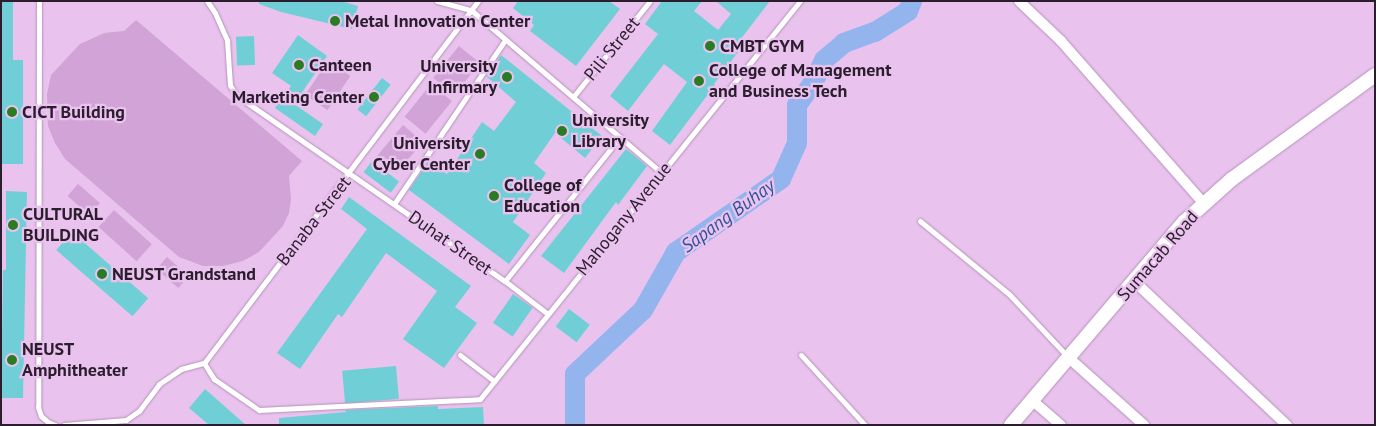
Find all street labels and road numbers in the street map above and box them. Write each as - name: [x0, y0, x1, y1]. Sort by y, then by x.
- street label: Pili Street: [580, 13, 644, 85]
- street label: Mahogany Avenue: [571, 158, 677, 280]
- street label: Banaba Street: [272, 172, 356, 270]
- street label: Duhat Street: [404, 206, 496, 280]
- street label: Sumacab Road: [1113, 206, 1203, 306]

